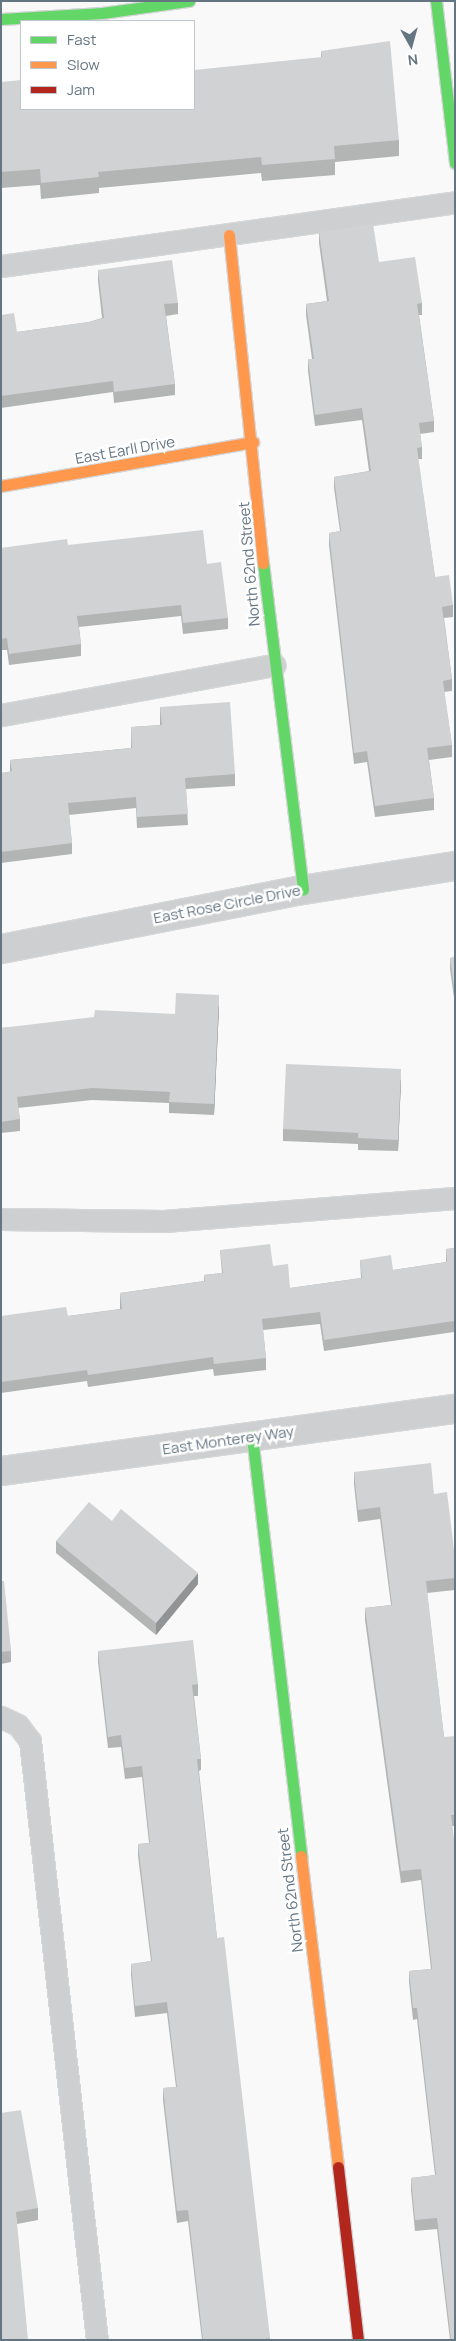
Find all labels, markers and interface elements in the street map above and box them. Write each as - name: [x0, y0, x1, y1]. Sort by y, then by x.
- legend: [20, 20, 195, 110]
- north arrow: [386, 20, 436, 70]
- text: Fast: [67, 29, 96, 50]
- text: N: [407, 50, 419, 70]
- text: Slow: [67, 54, 100, 75]
- text: Jam: [67, 79, 95, 100]
- street label: East Earll Drive: [74, 432, 176, 468]
- street label: North 62nd Street: [235, 501, 263, 627]
- street label: East Rose Circle Drive: [152, 881, 302, 927]
- street label: East Monterey Way: [161, 1422, 295, 1458]
- street label: North 62nd Street: [273, 1827, 307, 1953]

